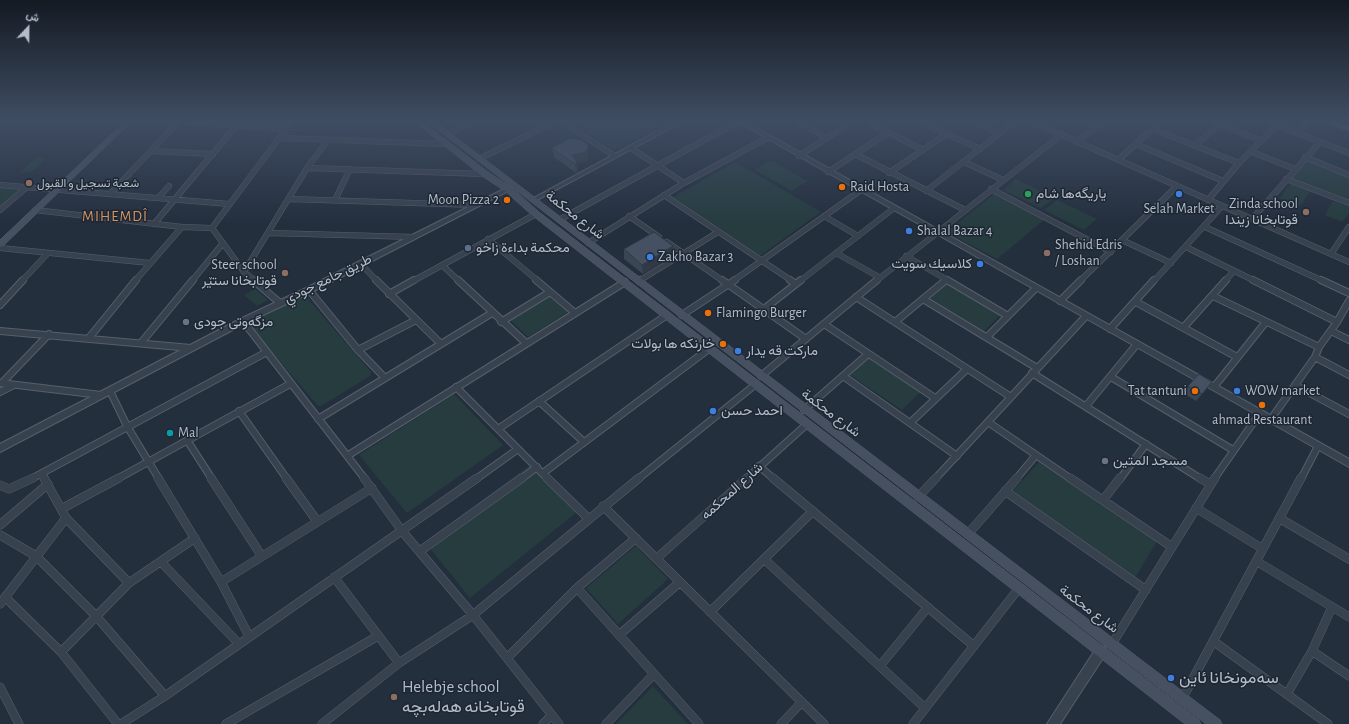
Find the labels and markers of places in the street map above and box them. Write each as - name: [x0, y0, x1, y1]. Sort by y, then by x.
- place label: شعبة تسجيل و القبول: [37, 176, 139, 190]
- marker: شعبة تسجيل و القبول: [24, 178, 34, 188]
- place label: Raid Hosta: [850, 179, 909, 195]
- marker: Raid Hosta: [837, 182, 847, 192]
- place label: ياريگه‌ها شام: [1036, 186, 1106, 202]
- marker: ياريگه‌ها شام: [1023, 189, 1033, 199]
- marker: Selah Market: [1174, 189, 1184, 199]
- place label: Moon Pizza 2: [428, 192, 499, 208]
- marker: Moon Pizza 2: [502, 195, 512, 205]
- place label: Zinda school قوتابخانا زیندا: [1225, 196, 1298, 228]
- place label: Selah Market: [1143, 201, 1215, 217]
- marker: Zinda school قوتابخانا زیندا: [1301, 207, 1311, 217]
- place label: Shalal Bazar 4: [917, 223, 993, 239]
- marker: Shalal Bazar 4: [904, 226, 914, 236]
- place label: Shehid Edris / Loshan: [1055, 237, 1122, 270]
- place label: محكمة بداءة زاخو: [476, 240, 570, 256]
- marker: محكمة بداءة زاخو: [463, 243, 473, 253]
- marker: Shehid Edris / Loshan: [1042, 248, 1052, 258]
- place label: Zakho Bazar 3: [658, 249, 733, 265]
- marker: Zakho Bazar 3: [645, 252, 655, 262]
- place label: كلاسيك سويت: [892, 256, 972, 272]
- place label: Steer school قوتابخانا ستێر: [202, 257, 277, 290]
- marker: كلاسيك سويت: [975, 259, 985, 269]
- marker: Steer school قوتابخانا ستێر: [280, 268, 290, 278]
- place label: Flamingo Burger: [716, 305, 806, 321]
- marker: Flamingo Burger: [703, 308, 713, 318]
- place label: مزگەوتی جودی: [194, 314, 273, 330]
- marker: مزگەوتی جودی: [181, 317, 191, 327]
- place label: خارنكه ها بولات: [631, 336, 715, 352]
- marker: خارنكه ها بولات: [718, 339, 728, 349]
- place label: ماركت قه يدار: [746, 343, 818, 359]
- marker: ماركت قه يدار: [733, 346, 743, 356]
- place label: Tat tantuni: [1128, 383, 1187, 399]
- place label: WOW market: [1245, 383, 1320, 399]
- marker: Tat tantuni: [1190, 386, 1200, 396]
- marker: WOW market: [1232, 386, 1242, 396]
- marker: ahmad Restaurant: [1257, 400, 1267, 410]
- place label: احمد حسن: [721, 403, 783, 419]
- marker: احمد حسن: [708, 406, 718, 416]
- place label: ahmad Restaurant: [1212, 412, 1312, 428]
- place label: Mal: [178, 425, 199, 441]
- marker: Mal: [165, 428, 175, 438]
- place label: مسجد المتين: [1113, 453, 1188, 469]
- marker: مسجد المتين: [1100, 456, 1110, 466]
- place label: سەمونخانا ئاین: [1179, 668, 1279, 688]
- marker: سەمونخانا ئاین: [1166, 673, 1176, 683]
- place label: Helebje school قوتابخانە هەلەبچە: [402, 677, 525, 717]
- marker: Helebje school قوتابخانە هەلەبچە: [389, 692, 399, 702]

